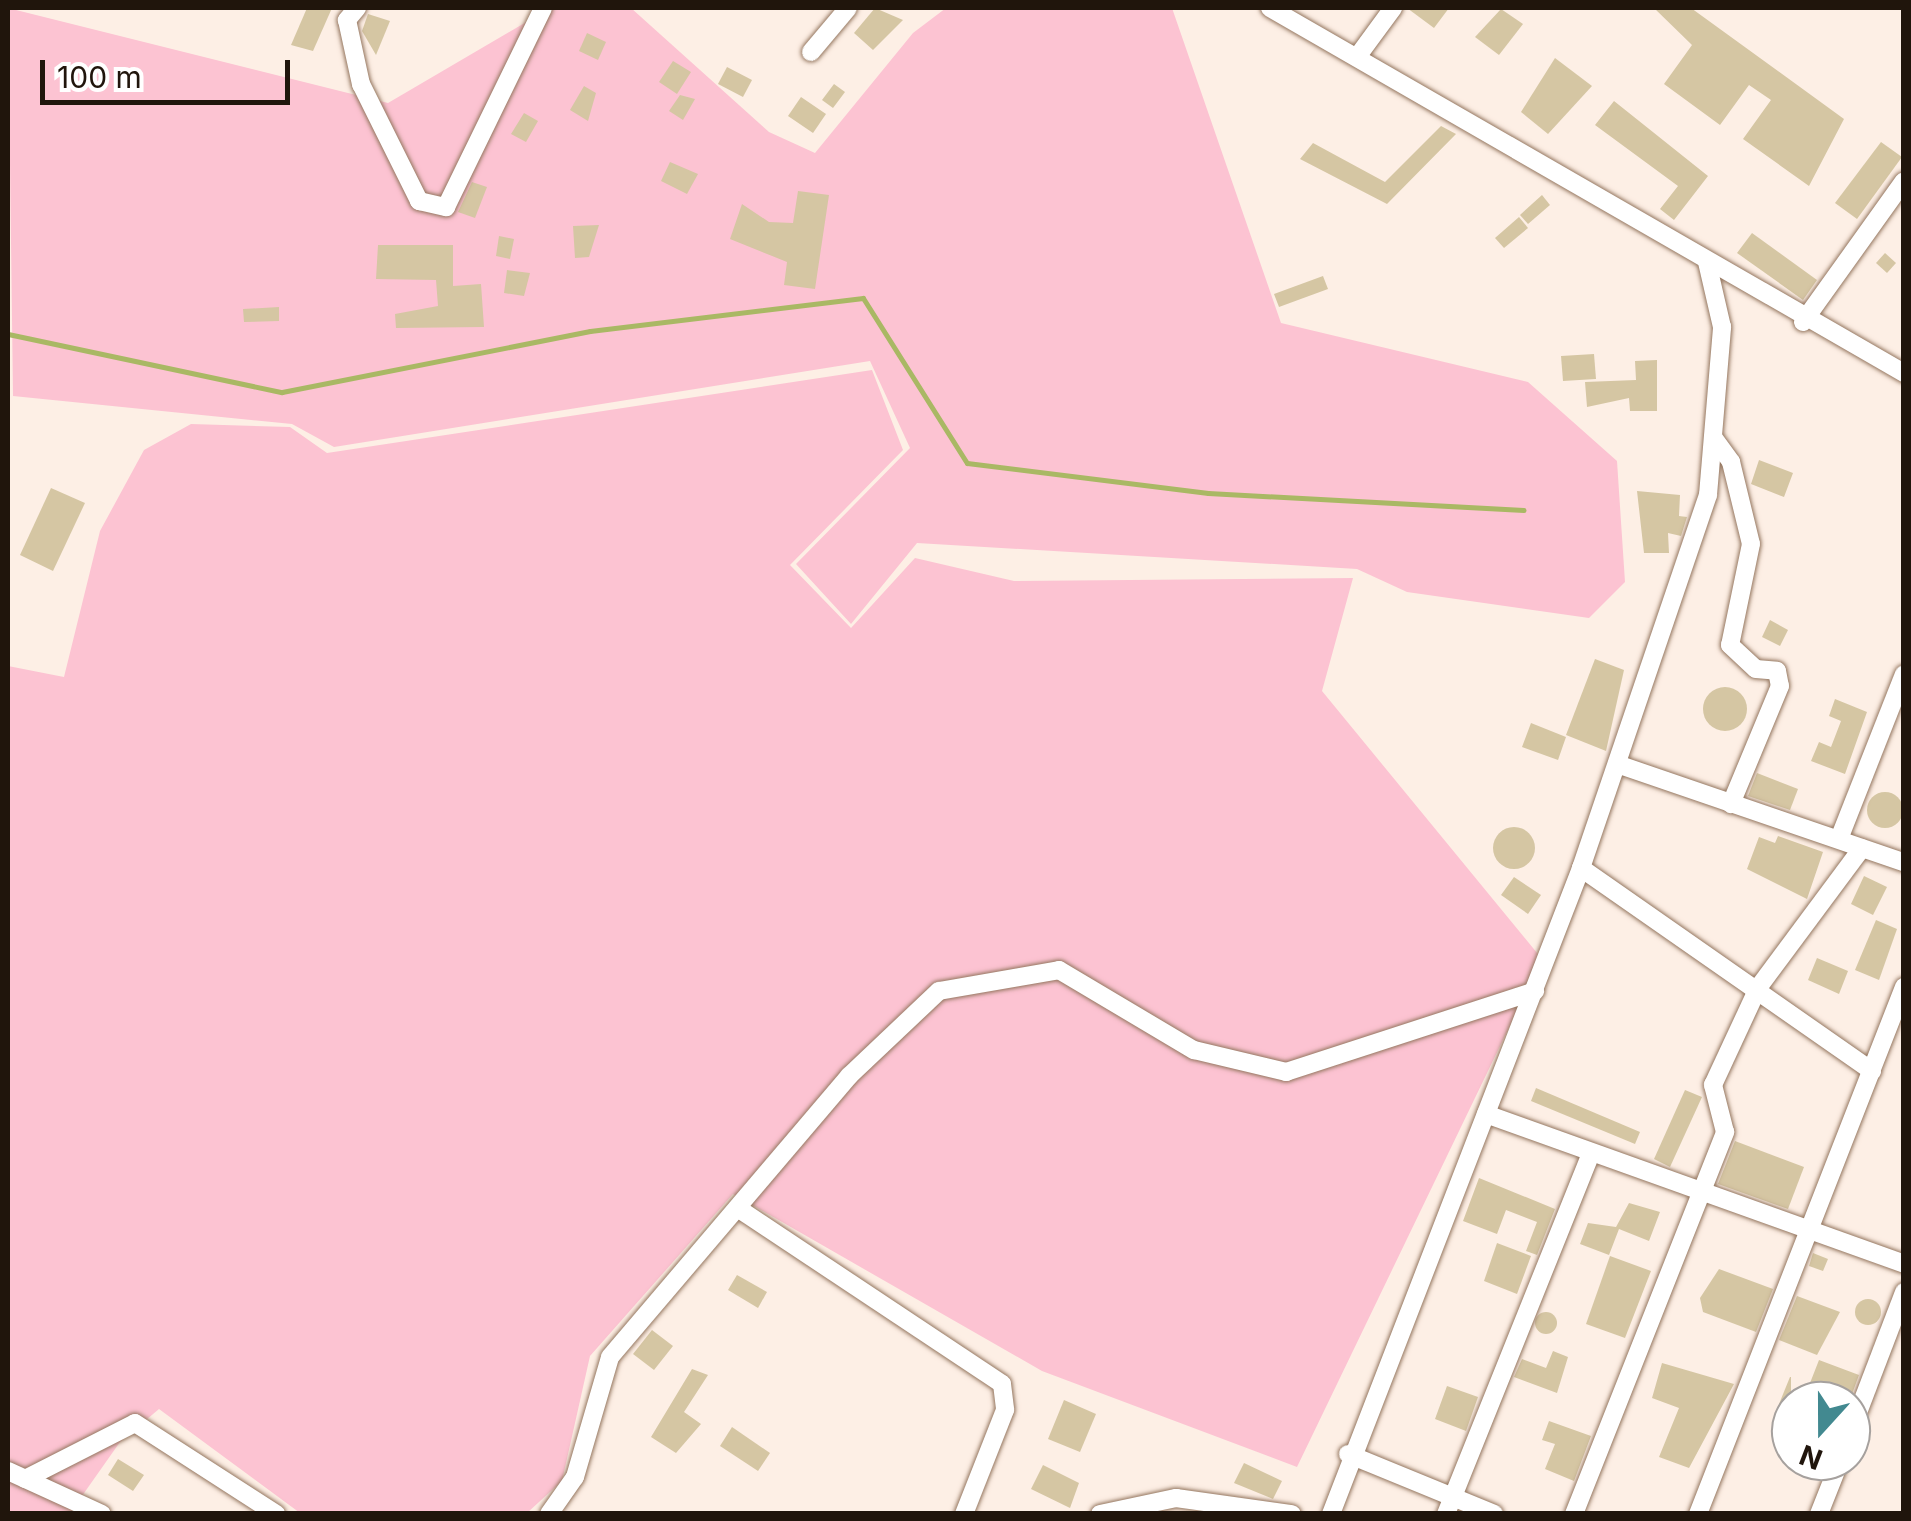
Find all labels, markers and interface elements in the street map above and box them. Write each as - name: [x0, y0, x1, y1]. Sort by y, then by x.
- scale bar: [45, 40, 295, 102]
- text: 100 m: [57, 59, 142, 95]
- north arrow: [1771, 1381, 1871, 1481]
- text: N: [1795, 1437, 1827, 1477]

